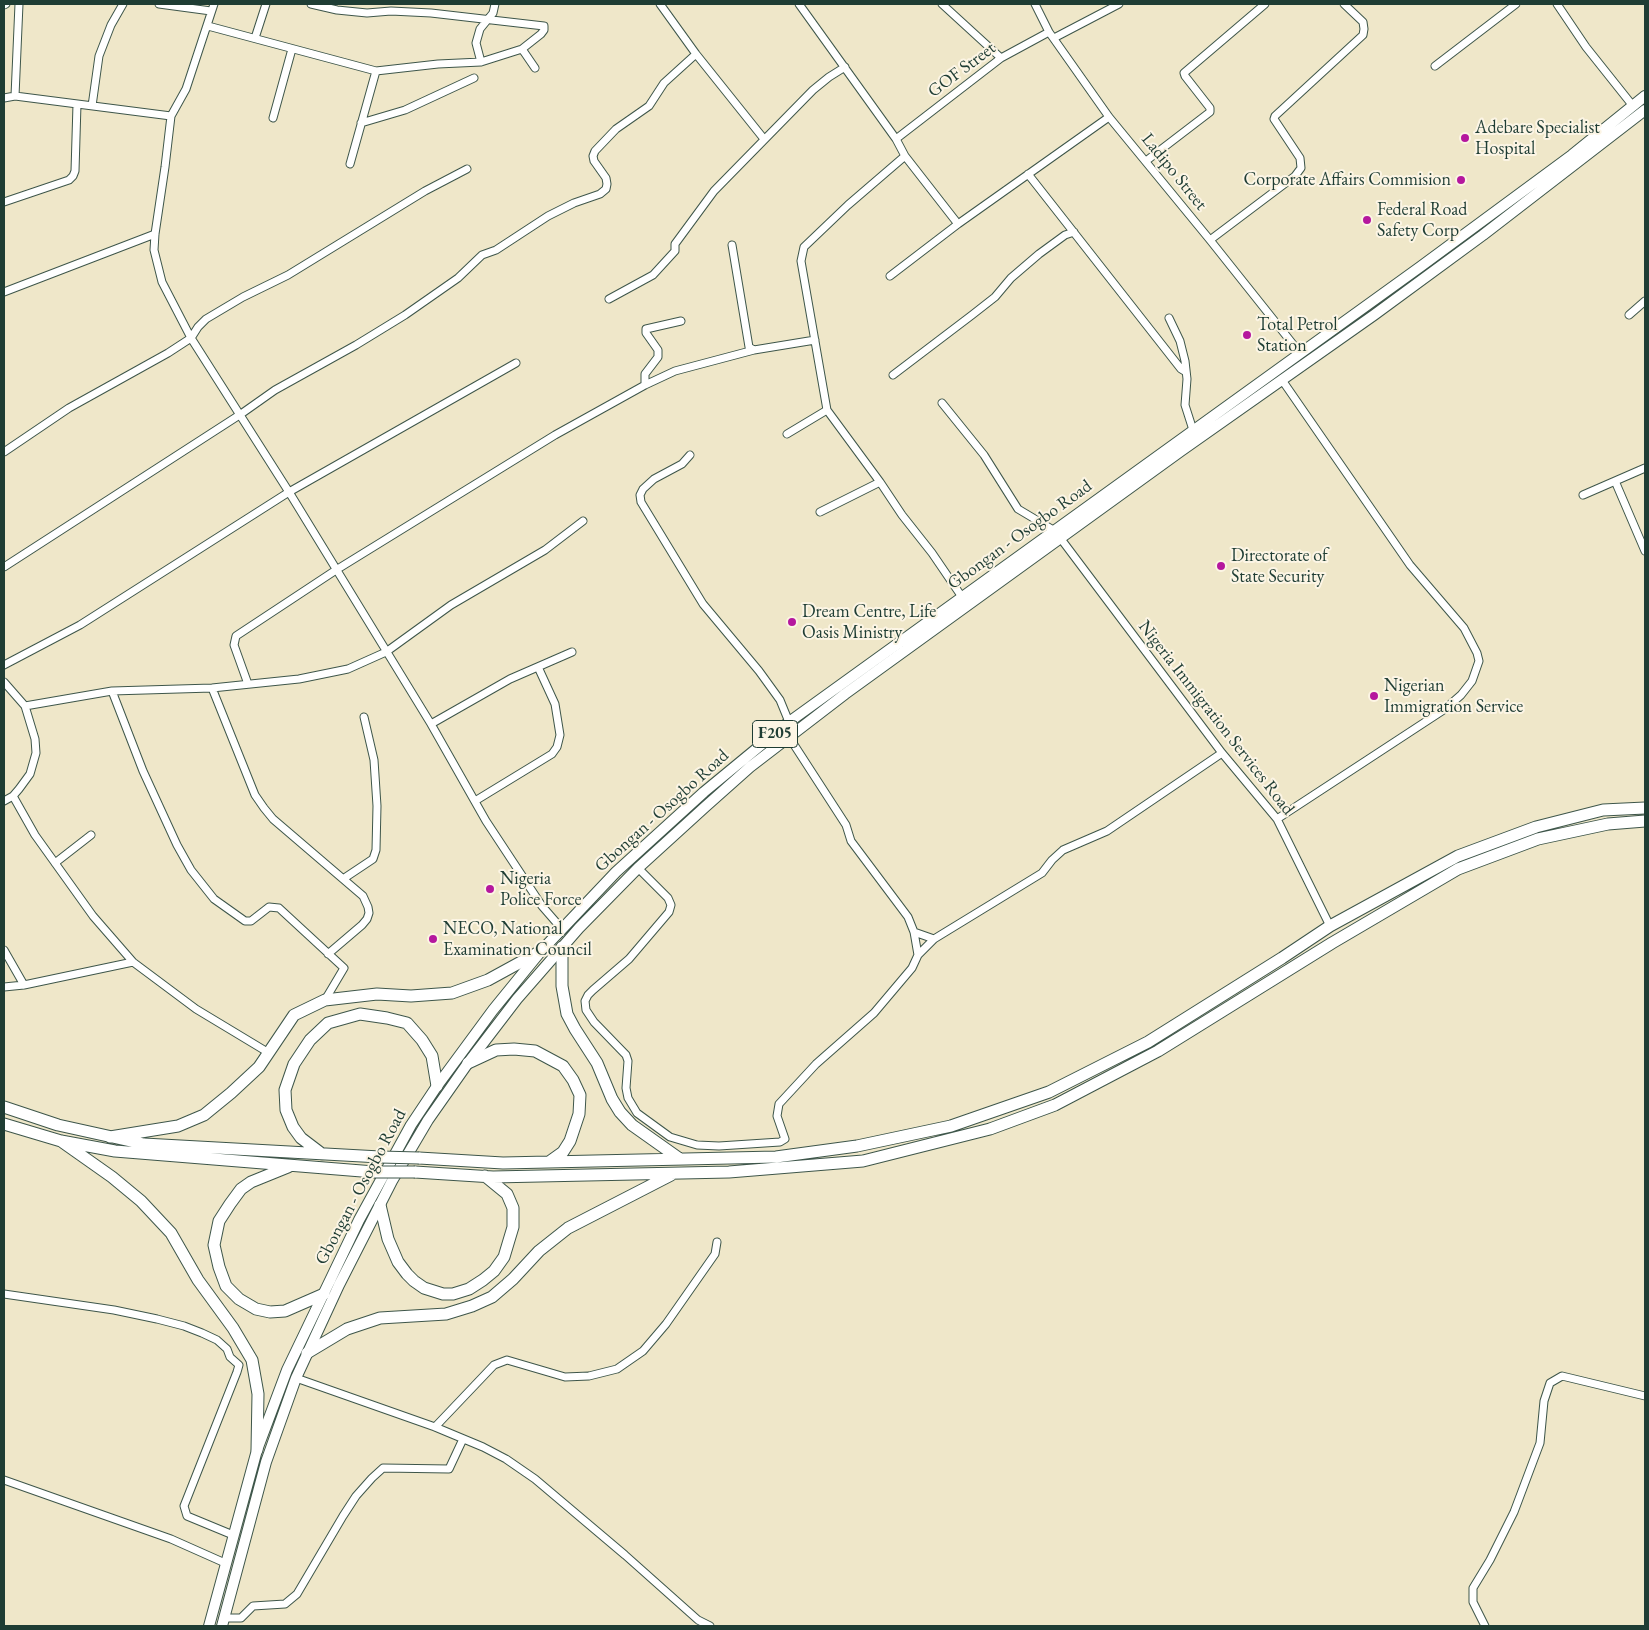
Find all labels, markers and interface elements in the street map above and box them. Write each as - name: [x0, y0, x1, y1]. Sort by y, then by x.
- street label: GOF Street: [924, 38, 1000, 102]
- place label: Adebare Specialist Hospital: [1475, 117, 1600, 160]
- street label: Ladipo Street: [1136, 129, 1212, 215]
- marker: Adebare Specialist Hospital: [1459, 132, 1471, 144]
- place label: Corporate Affairs Commision: [1243, 169, 1451, 191]
- marker: Corporate Affairs Commision: [1455, 174, 1467, 186]
- place label: Federal Road Safety Corp: [1377, 199, 1467, 242]
- marker: Federal Road Safety Corp: [1361, 214, 1373, 226]
- place label: Total Petrol Station: [1257, 314, 1338, 356]
- marker: Total Petrol Station: [1241, 329, 1253, 341]
- street label: Gbongan - Osogbo Road: [944, 475, 1096, 595]
- place label: Directorate of State Security: [1231, 545, 1328, 588]
- marker: Directorate of State Security: [1215, 560, 1227, 572]
- place label: Dream Centre, Life Oasis Ministry: [802, 601, 936, 644]
- marker: Dream Centre, Life Oasis Ministry: [786, 616, 798, 628]
- street label: Nigeria Immigration Services Road: [1133, 616, 1299, 820]
- place label: Nigerian Immigration Service: [1384, 675, 1523, 718]
- marker: Nigerian Immigration Service: [1368, 690, 1380, 702]
- road number: F205: [752, 721, 798, 748]
- street label: Gbongan - Osogbo Road: [590, 745, 734, 877]
- place label: Nigeria Police Force: [500, 868, 582, 911]
- marker: Nigeria Police Force: [484, 883, 496, 895]
- place label: NECO, National Examination Council: [443, 918, 592, 961]
- marker: NECO, National Examination Council: [427, 933, 439, 945]
- street label: Gbongan - Osogbo Road: [311, 1105, 411, 1269]

